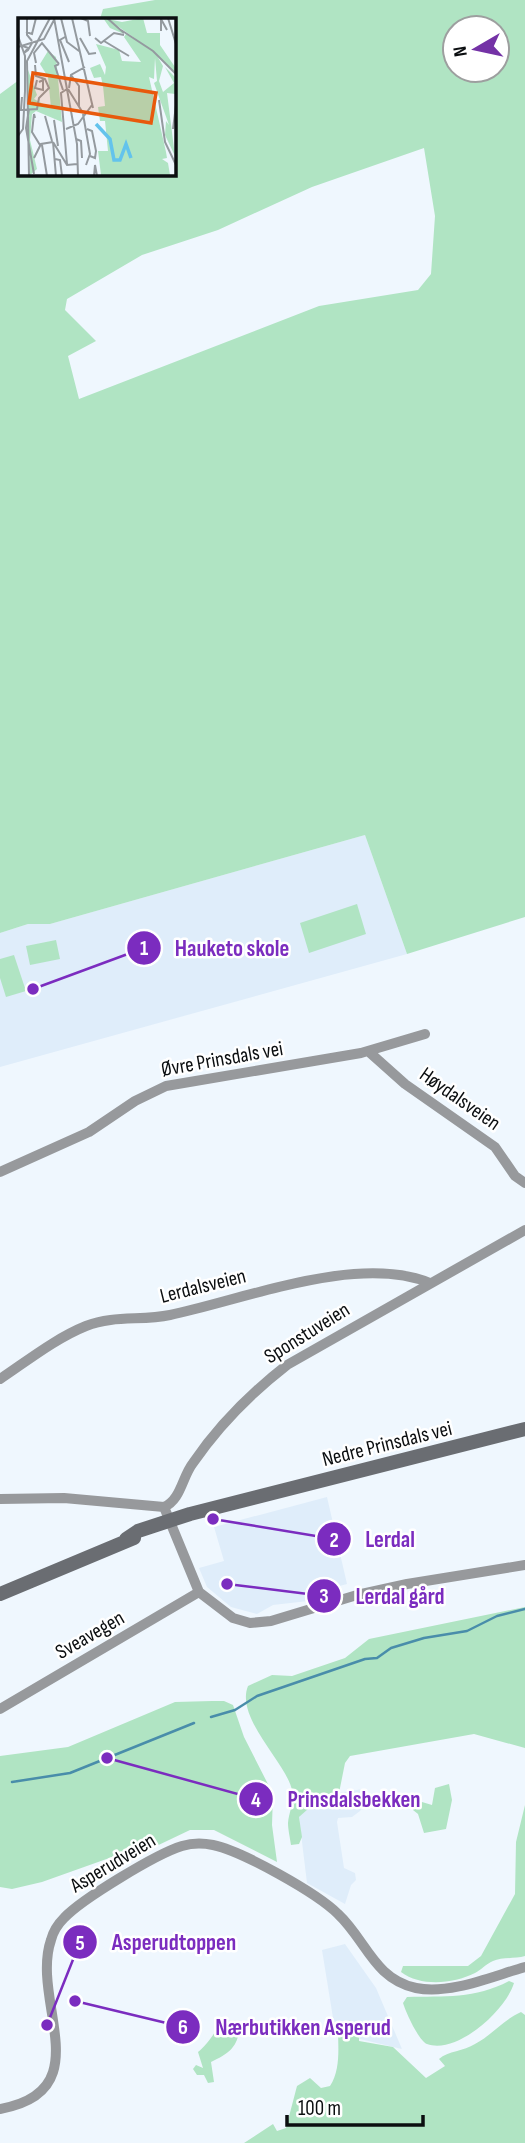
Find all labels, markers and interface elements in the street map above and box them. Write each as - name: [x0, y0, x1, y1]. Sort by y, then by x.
- north arrow: [441, 14, 511, 84]
- inset map: [18, 18, 175, 175]
- text: N: [449, 45, 473, 58]
- callout: Hauketo skole: [126, 926, 304, 970]
- text: Hauketo skole: [175, 935, 289, 963]
- text: 1: [140, 936, 148, 961]
- street label: Øvre Prinsdals vei: [159, 1036, 285, 1082]
- street label: Høydalsveien: [415, 1062, 505, 1136]
- street label: Lerdalsveien: [157, 1263, 249, 1309]
- street label: Sponstuveien: [260, 1297, 354, 1369]
- street label: Nedre Prinsdals vei: [320, 1416, 454, 1472]
- callout: Lerdal: [316, 1517, 429, 1561]
- text: Lerdal: [365, 1526, 415, 1554]
- text: 2: [329, 1528, 339, 1553]
- callout: Lerdal gård: [306, 1574, 458, 1618]
- text: Lerdal gård: [355, 1583, 445, 1611]
- text: 3: [319, 1584, 329, 1609]
- street label: Sveavegen: [51, 1605, 129, 1665]
- callout: Prinsdalsbekken: [238, 1777, 434, 1821]
- text: Prinsdalsbekken: [288, 1786, 420, 1814]
- text: 4: [251, 1788, 261, 1813]
- street label: Asperudveien: [65, 1828, 160, 1899]
- callout: Asperudtoppen: [63, 1920, 250, 1964]
- text: Asperudtoppen: [111, 1929, 236, 1957]
- text: 5: [75, 1931, 85, 1956]
- callout: Nærbutikken Asperud: [166, 2005, 405, 2049]
- text: Nærbutikken Asperud: [215, 2014, 391, 2042]
- text: 6: [178, 2015, 188, 2040]
- scale bar: [287, 2084, 424, 2128]
- text: 100 m: [298, 2096, 341, 2121]

